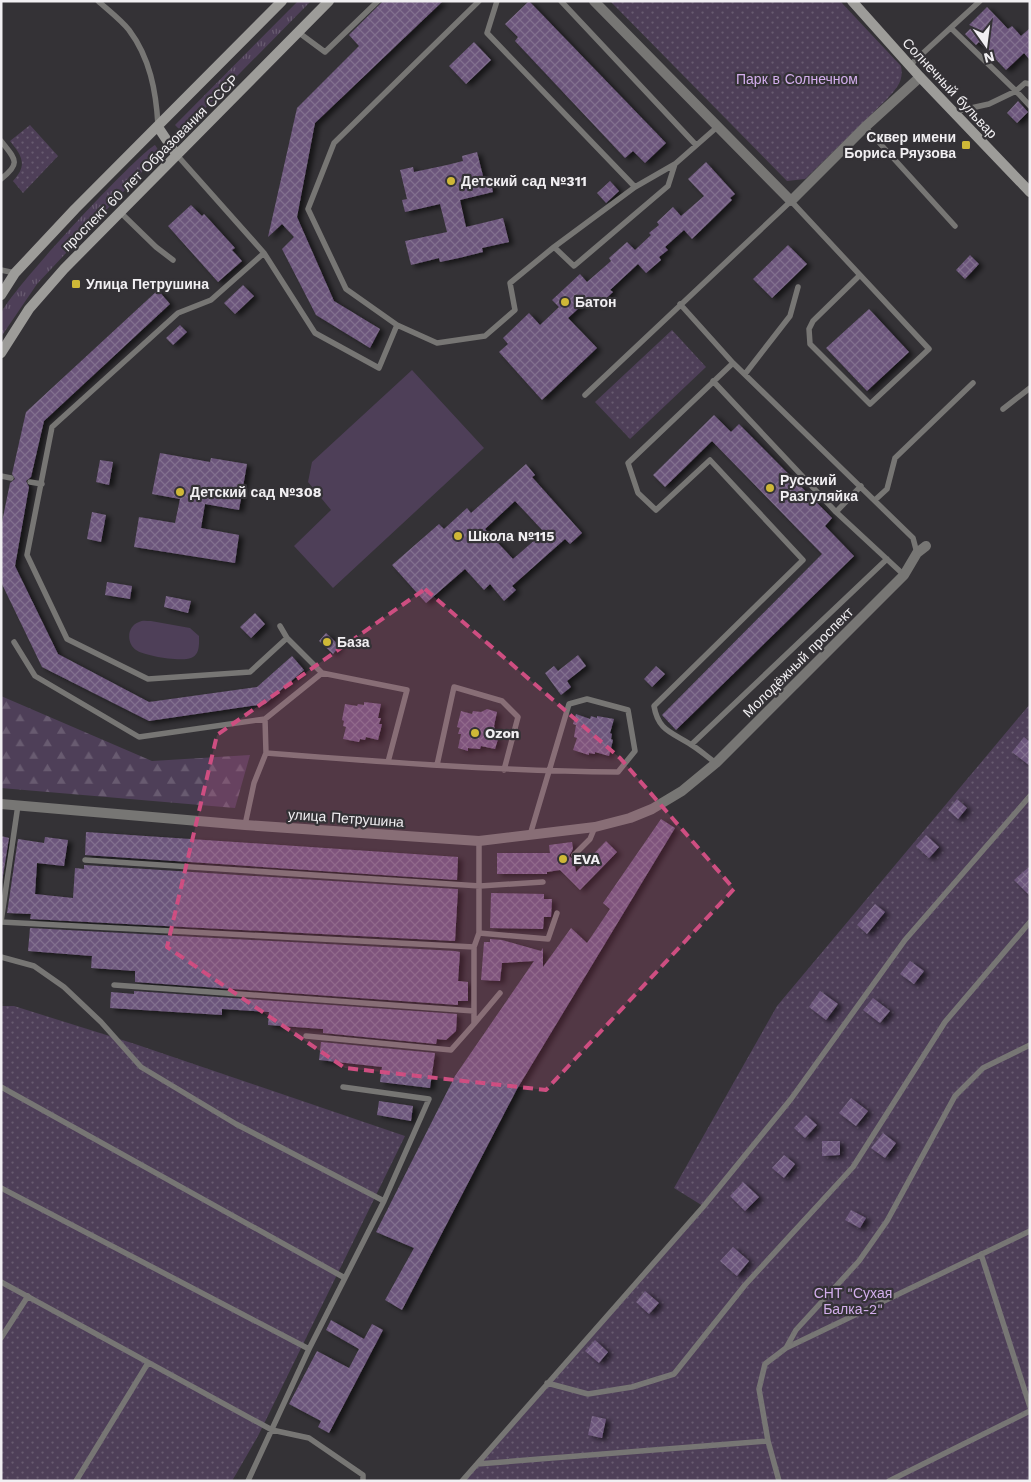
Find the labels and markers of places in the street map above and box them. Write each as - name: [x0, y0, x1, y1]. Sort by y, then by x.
- place label: Сквер имени Бориса Ряузова: [844, 129, 956, 161]
- marker: Сквер имени Бориса Ряузова: [960, 139, 972, 151]
- place label: Детский сад №311: [461, 173, 587, 189]
- marker: Детский сад №311: [445, 175, 457, 187]
- place label: Улица Петрушина: [86, 276, 209, 292]
- marker: Улица Петрушина: [70, 278, 82, 290]
- place label: Батон: [575, 294, 617, 310]
- marker: Батон: [559, 296, 571, 308]
- place label: Русский Разгуляйка: [780, 472, 858, 504]
- marker: Русский Разгуляйка: [764, 482, 776, 494]
- place label: Детский сад №308: [190, 484, 322, 500]
- marker: Детский сад №308: [174, 486, 186, 498]
- place label: Школа №115: [468, 528, 554, 544]
- marker: Школа №115: [452, 530, 464, 542]
- place label: База: [337, 634, 370, 650]
- marker: База: [321, 636, 333, 648]
- place label: Ozon: [485, 725, 520, 741]
- marker: Ozon: [469, 727, 481, 739]
- place label: EVA: [573, 851, 600, 867]
- marker: EVA: [557, 853, 569, 865]

